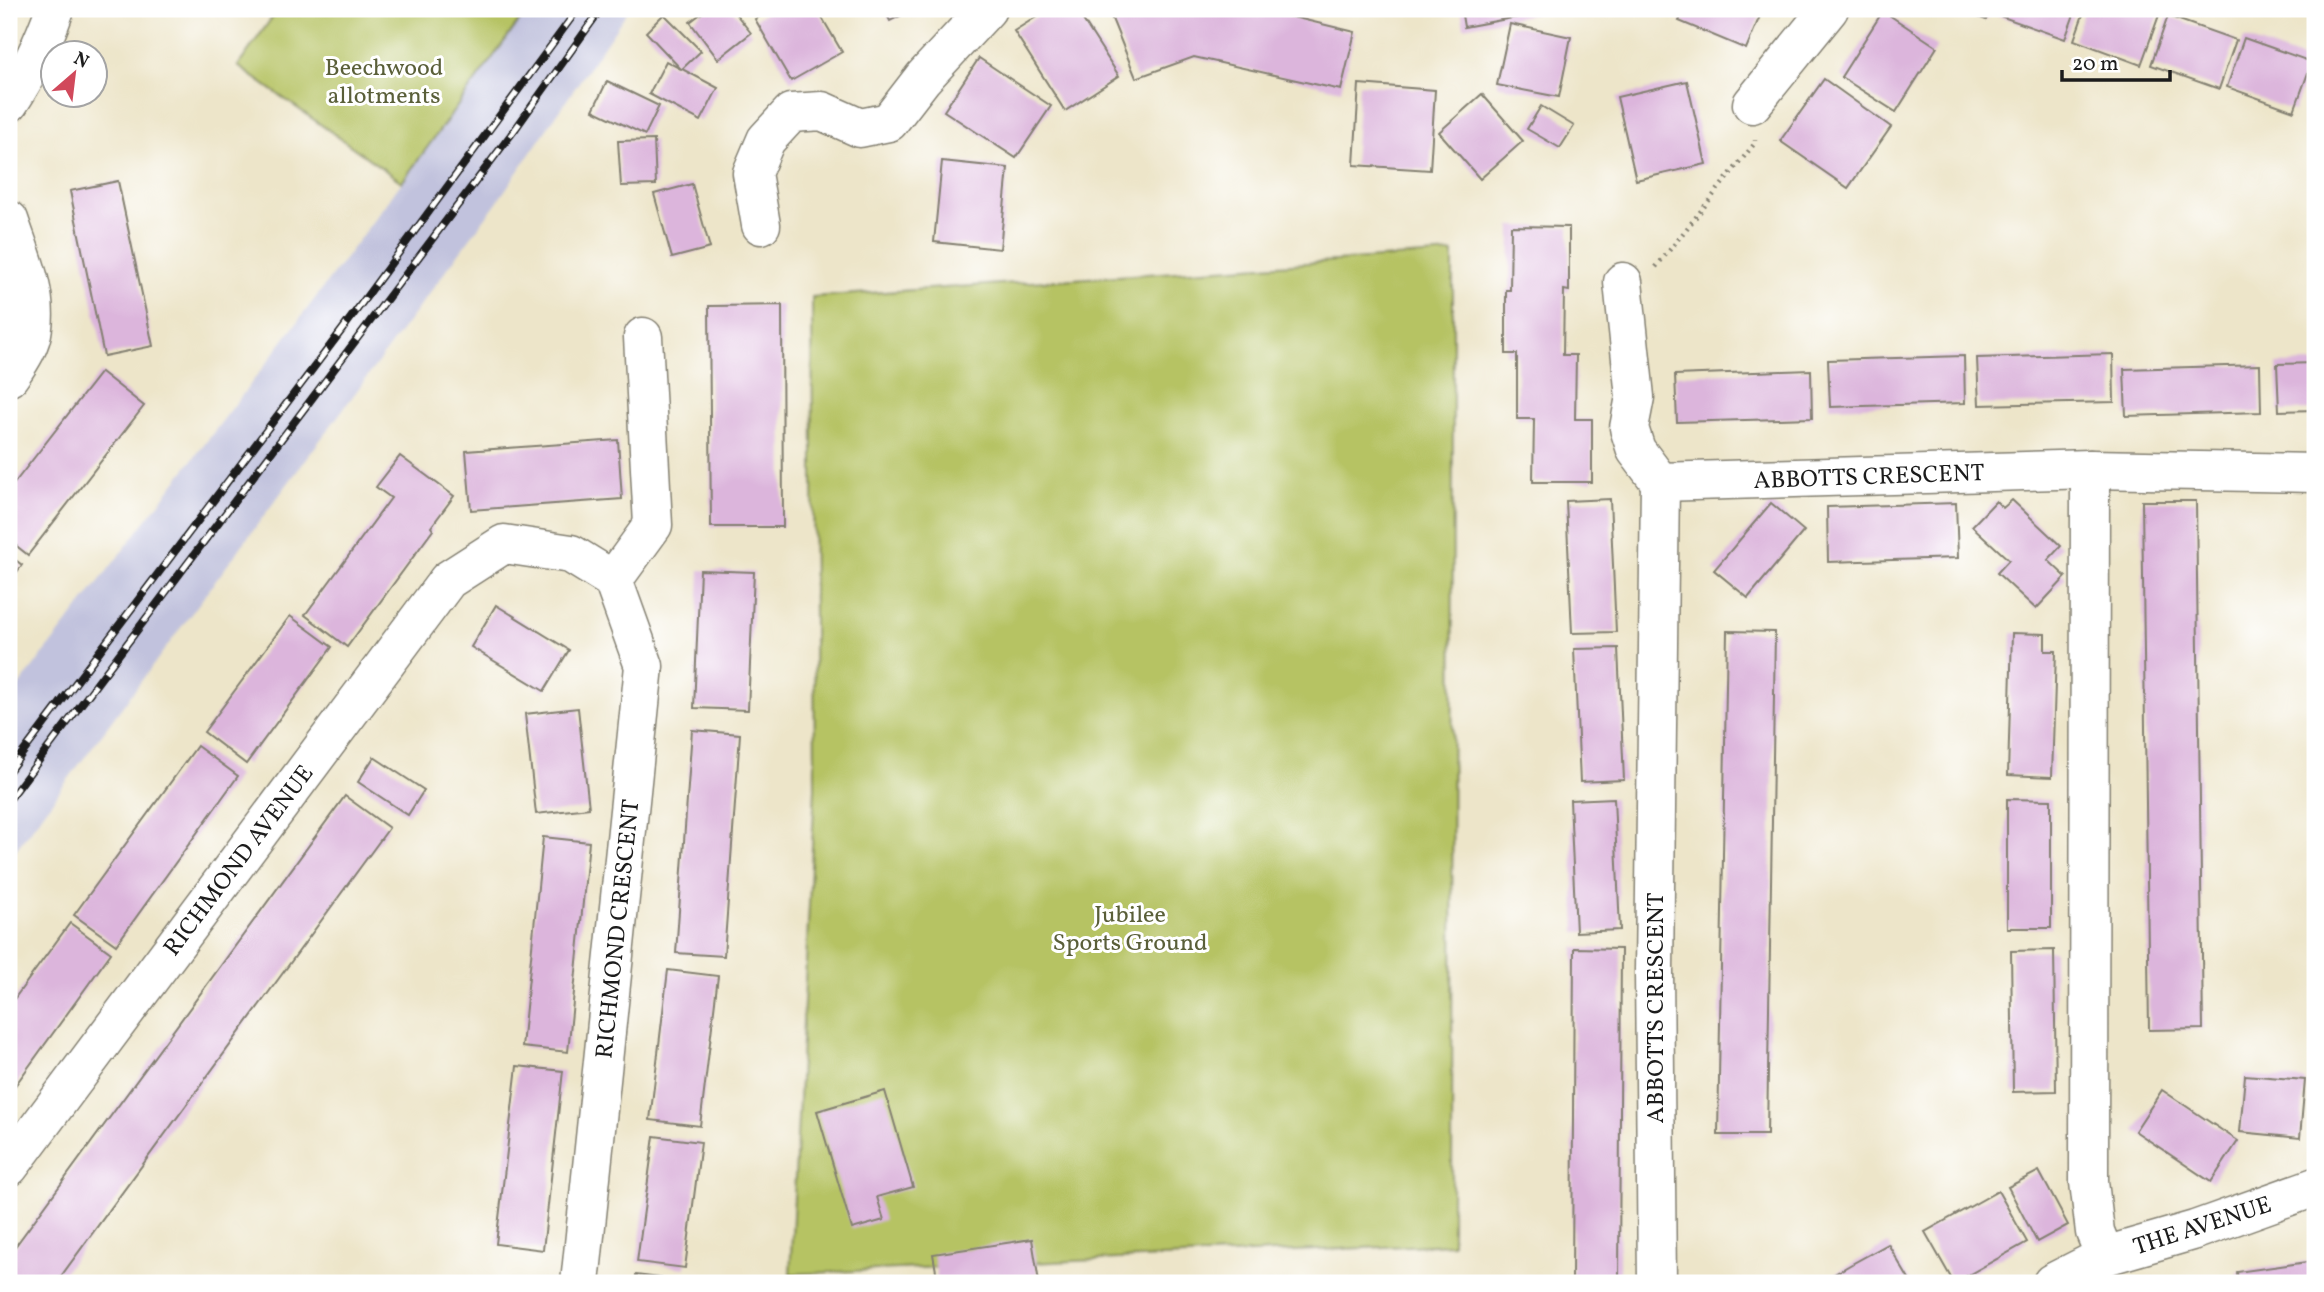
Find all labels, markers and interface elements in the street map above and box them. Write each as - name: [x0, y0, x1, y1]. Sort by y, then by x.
- north arrow: [38, 38, 108, 108]
- scale bar: [2062, 38, 2170, 82]
- text: N: [69, 46, 93, 76]
- text: 20 m: [2072, 50, 2118, 79]
- park label: Beechwood allotments: [325, 52, 443, 114]
- street label: ABBOTTS CRESCENT: [1753, 457, 1985, 499]
- street label: RICHMOND AVENUE: [156, 759, 323, 964]
- street label: RICHMOND CRESCENT: [588, 798, 650, 1060]
- street label: ABBOTTS CRESCENT: [1640, 893, 1674, 1124]
- park label: Jubilee Sports Ground: [1052, 899, 1208, 961]
- street label: THE AVENUE: [2129, 1189, 2276, 1265]

